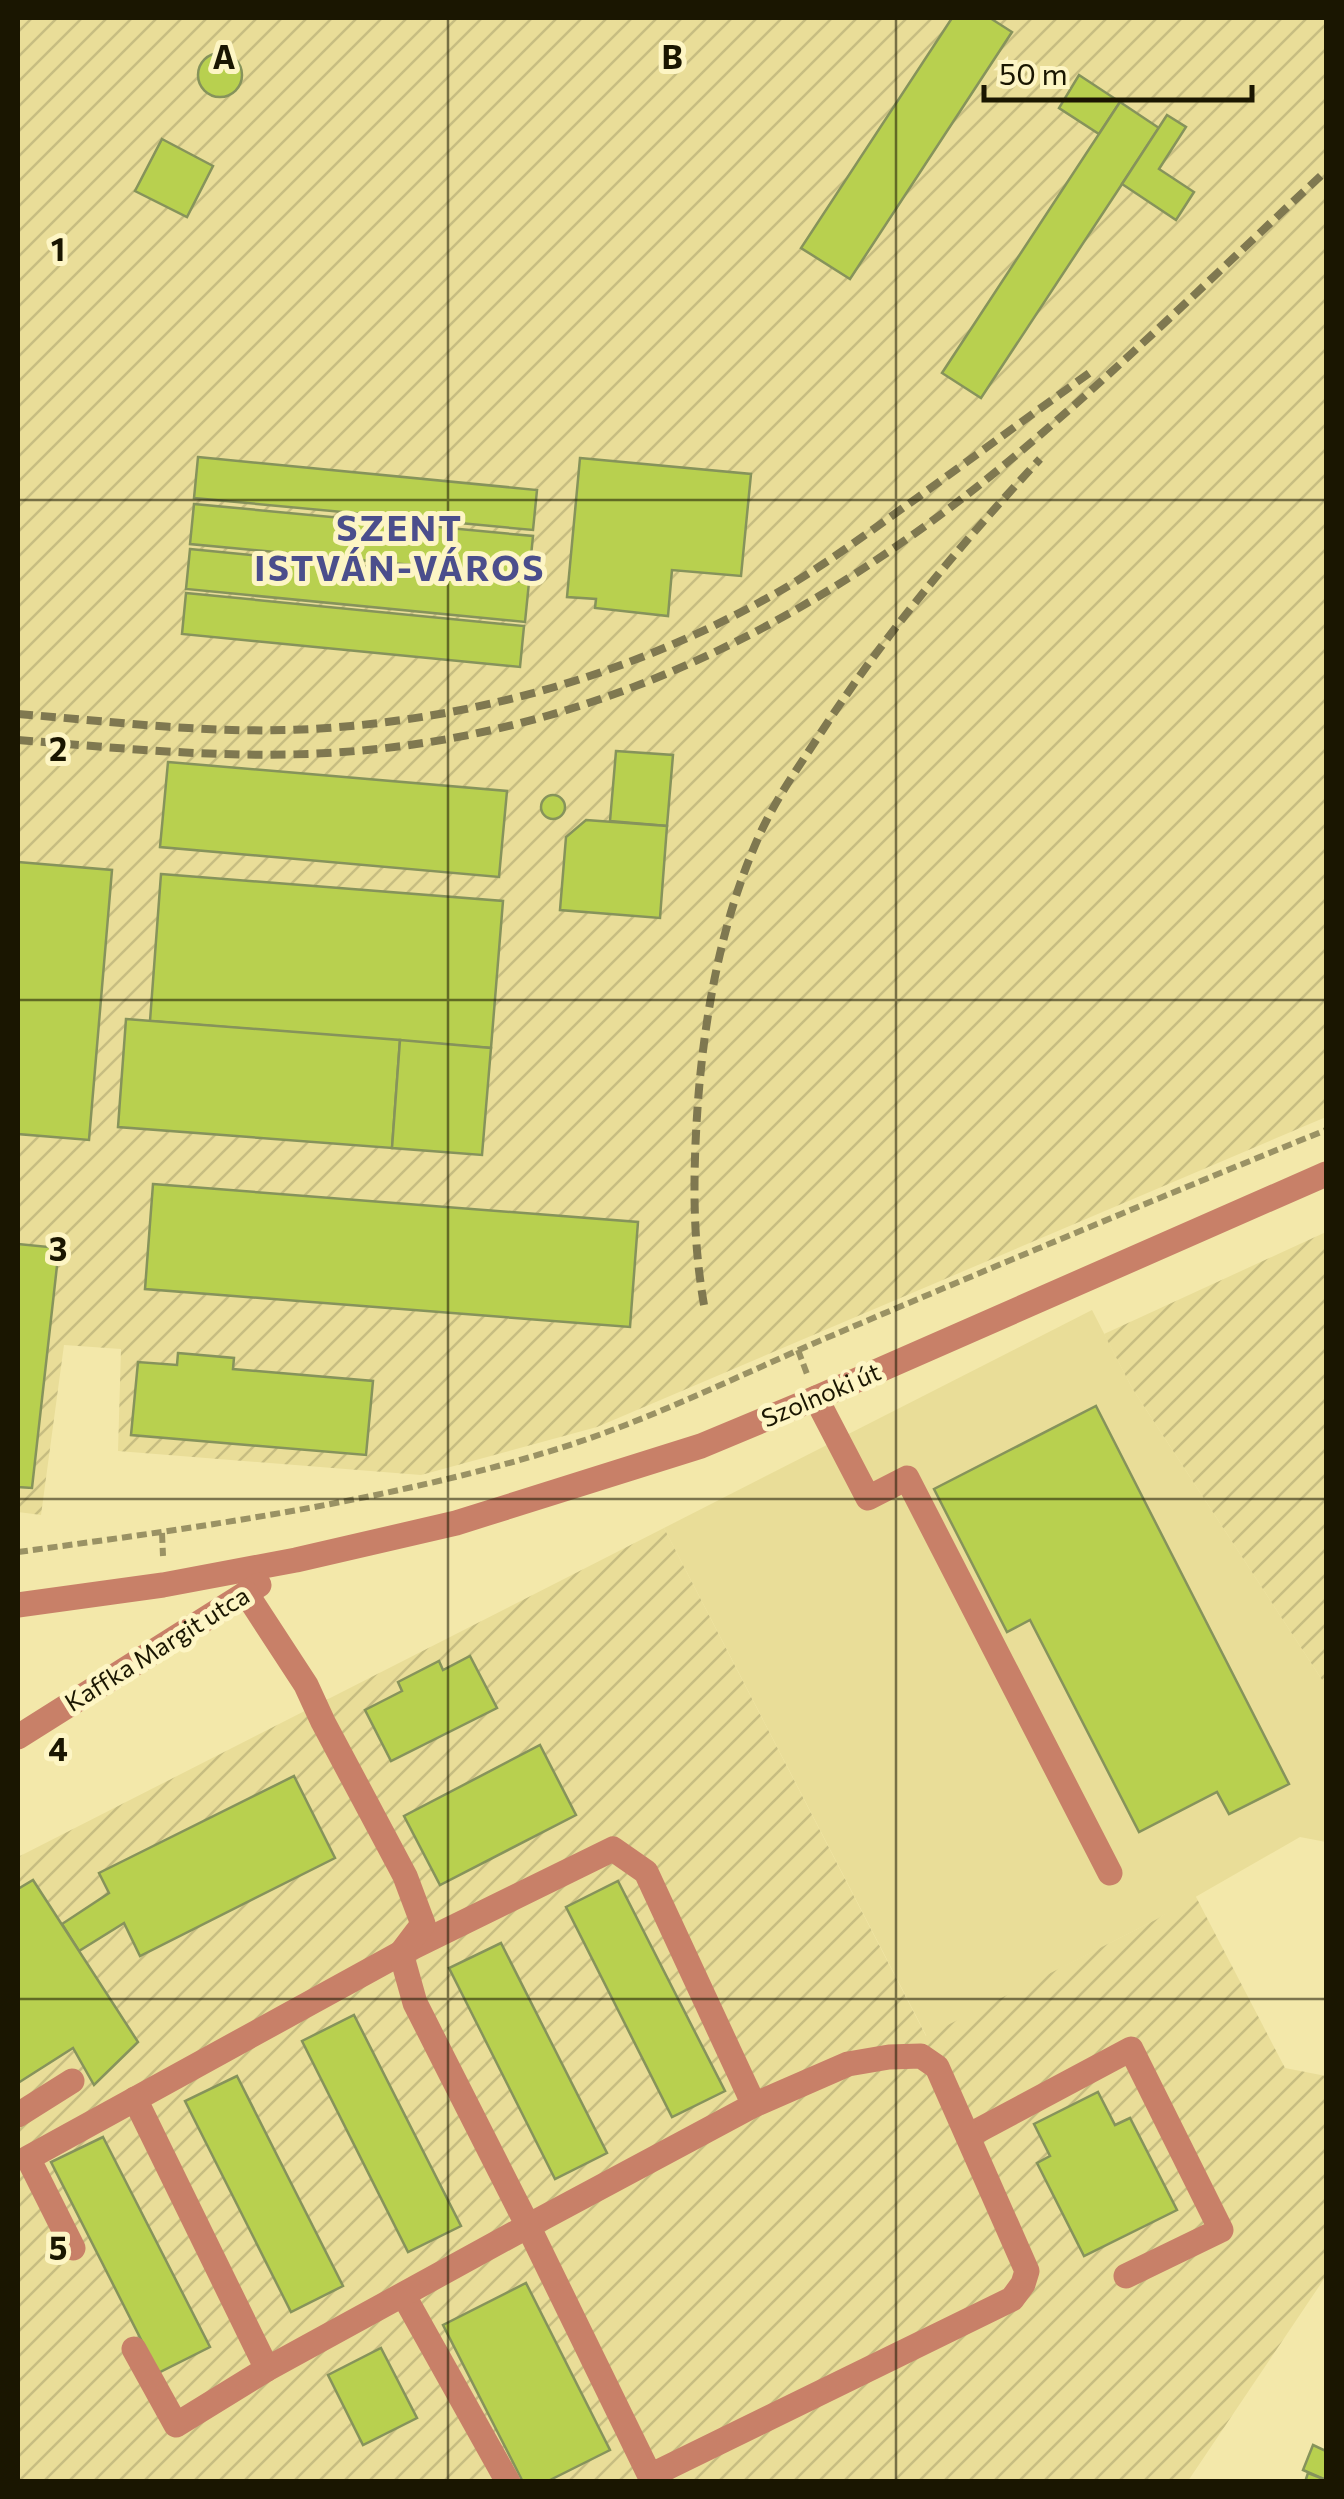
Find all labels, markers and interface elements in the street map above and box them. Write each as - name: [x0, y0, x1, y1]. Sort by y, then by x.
- text: A: [213, 36, 236, 76]
- text: B: [661, 36, 683, 76]
- scale bar: [984, 40, 1252, 102]
- text: 50 m: [999, 54, 1068, 91]
- text: 1: [51, 228, 65, 268]
- district label: SZENT ISTVÁN-VÁROS: [254, 505, 546, 588]
- text: 2: [49, 728, 67, 768]
- text: 3: [49, 1228, 67, 1268]
- street label: Szolnoki út: [756, 1356, 885, 1433]
- street label: Kaffka Margit utca: [59, 1579, 254, 1717]
- text: 4: [48, 1728, 68, 1768]
- text: 5: [49, 2227, 67, 2267]

